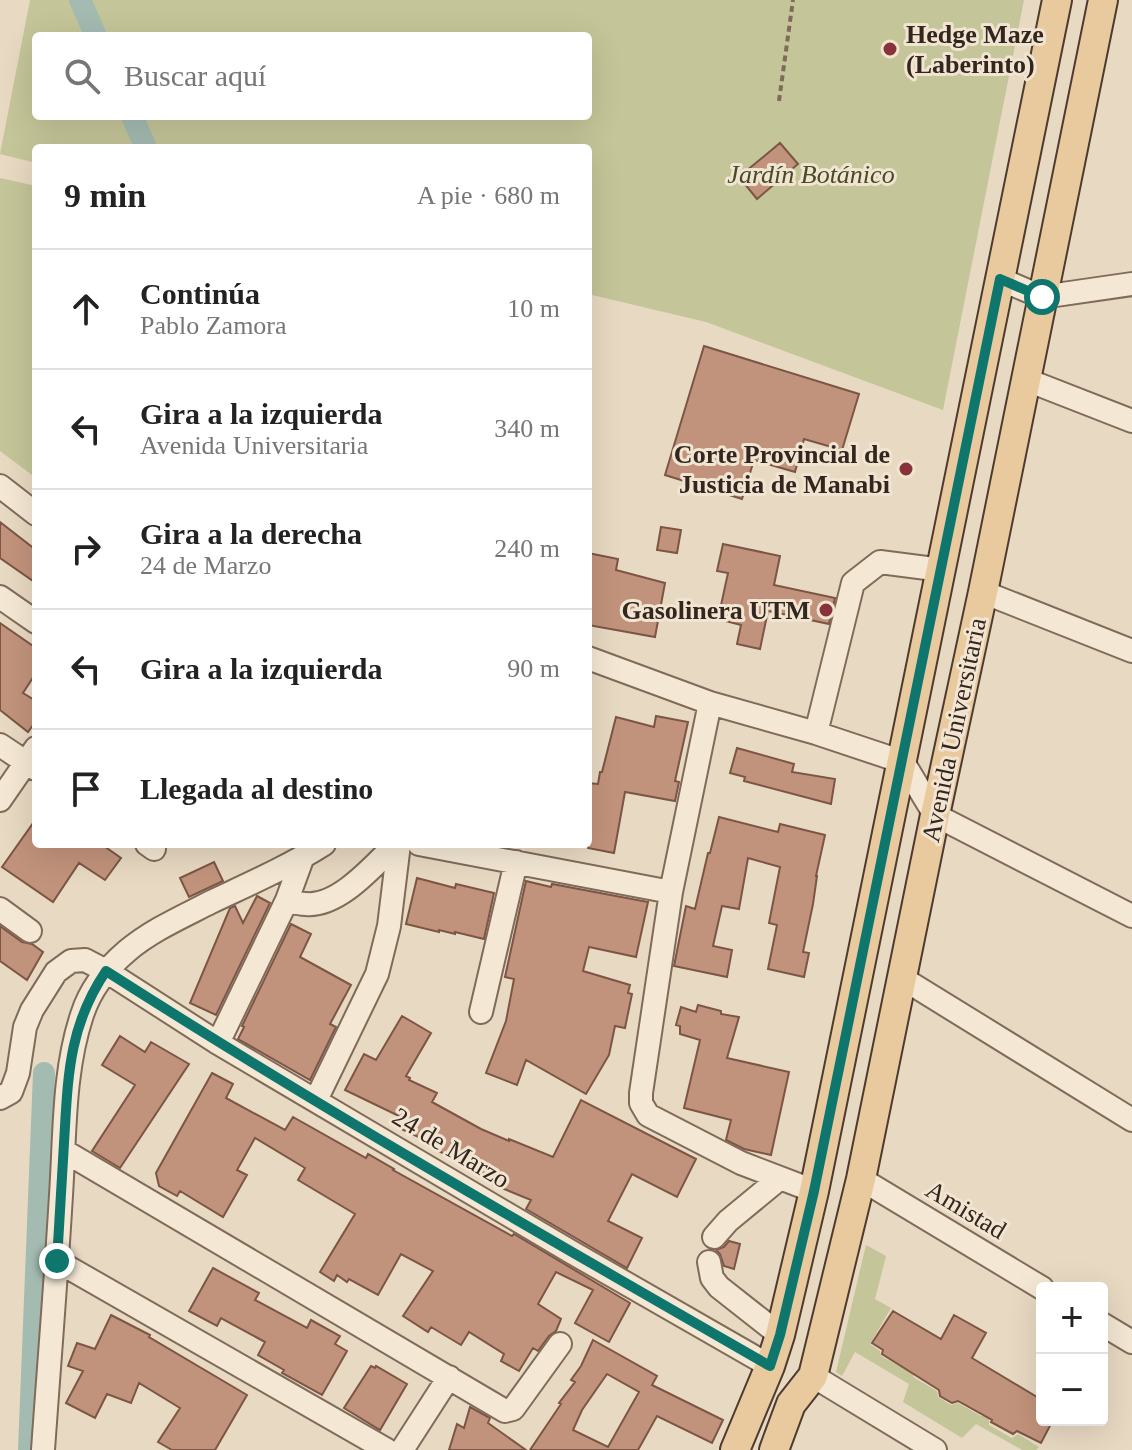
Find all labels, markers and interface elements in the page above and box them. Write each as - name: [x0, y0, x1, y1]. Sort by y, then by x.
- place label: Hedge Maze (Laberinto): [906, 20, 1044, 79]
- search box: [32, 32, 592, 120]
- marker: Hedge Maze (Laberinto): [881, 40, 899, 58]
- icon: search: [60, 54, 104, 98]
- text: Buscar aquí: [124, 59, 266, 92]
- park label: Jardín Botánico: [727, 160, 895, 189]
- text: 9 min: [64, 177, 146, 214]
- text: A pie · 680 m: [417, 181, 560, 210]
- text: Continúa: [140, 277, 260, 310]
- route start: [1024, 279, 1060, 315]
- icon: ahead: [64, 287, 108, 331]
- text: 10 m: [507, 294, 560, 323]
- text: Pablo Zamora: [140, 311, 287, 340]
- text: Gira a la izquierda: [140, 397, 383, 430]
- icon: left: [64, 407, 108, 451]
- text: 340 m: [494, 414, 560, 443]
- text: Avenida Universitaria: [140, 431, 368, 460]
- place label: Corte Provincial de Justicia de Manabi: [674, 440, 890, 499]
- marker: Corte Provincial de Justicia de Manabi: [897, 460, 915, 478]
- text: Gira a la derecha: [140, 517, 362, 550]
- icon: right: [64, 527, 108, 571]
- text: 240 m: [494, 534, 560, 563]
- text: 24 de Marzo: [140, 551, 271, 580]
- place label: Gasolinera UTM: [622, 596, 810, 625]
- marker: Gasolinera UTM: [817, 601, 835, 619]
- street label: Avenida Universitaria: [916, 615, 992, 845]
- icon: left: [64, 647, 108, 691]
- text: Gira a la izquierda: [140, 652, 383, 685]
- text: 90 m: [507, 654, 560, 683]
- icon: arrive: [64, 767, 108, 811]
- text: Llegada al destino: [140, 772, 373, 805]
- street label: 24 de Marzo: [387, 1102, 515, 1194]
- street label: Amistad: [921, 1175, 1011, 1245]
- route end: [39, 1243, 75, 1279]
- map controls: [1036, 1282, 1108, 1426]
- button: +: [1036, 1282, 1108, 1354]
- button: −: [1036, 1354, 1108, 1426]

